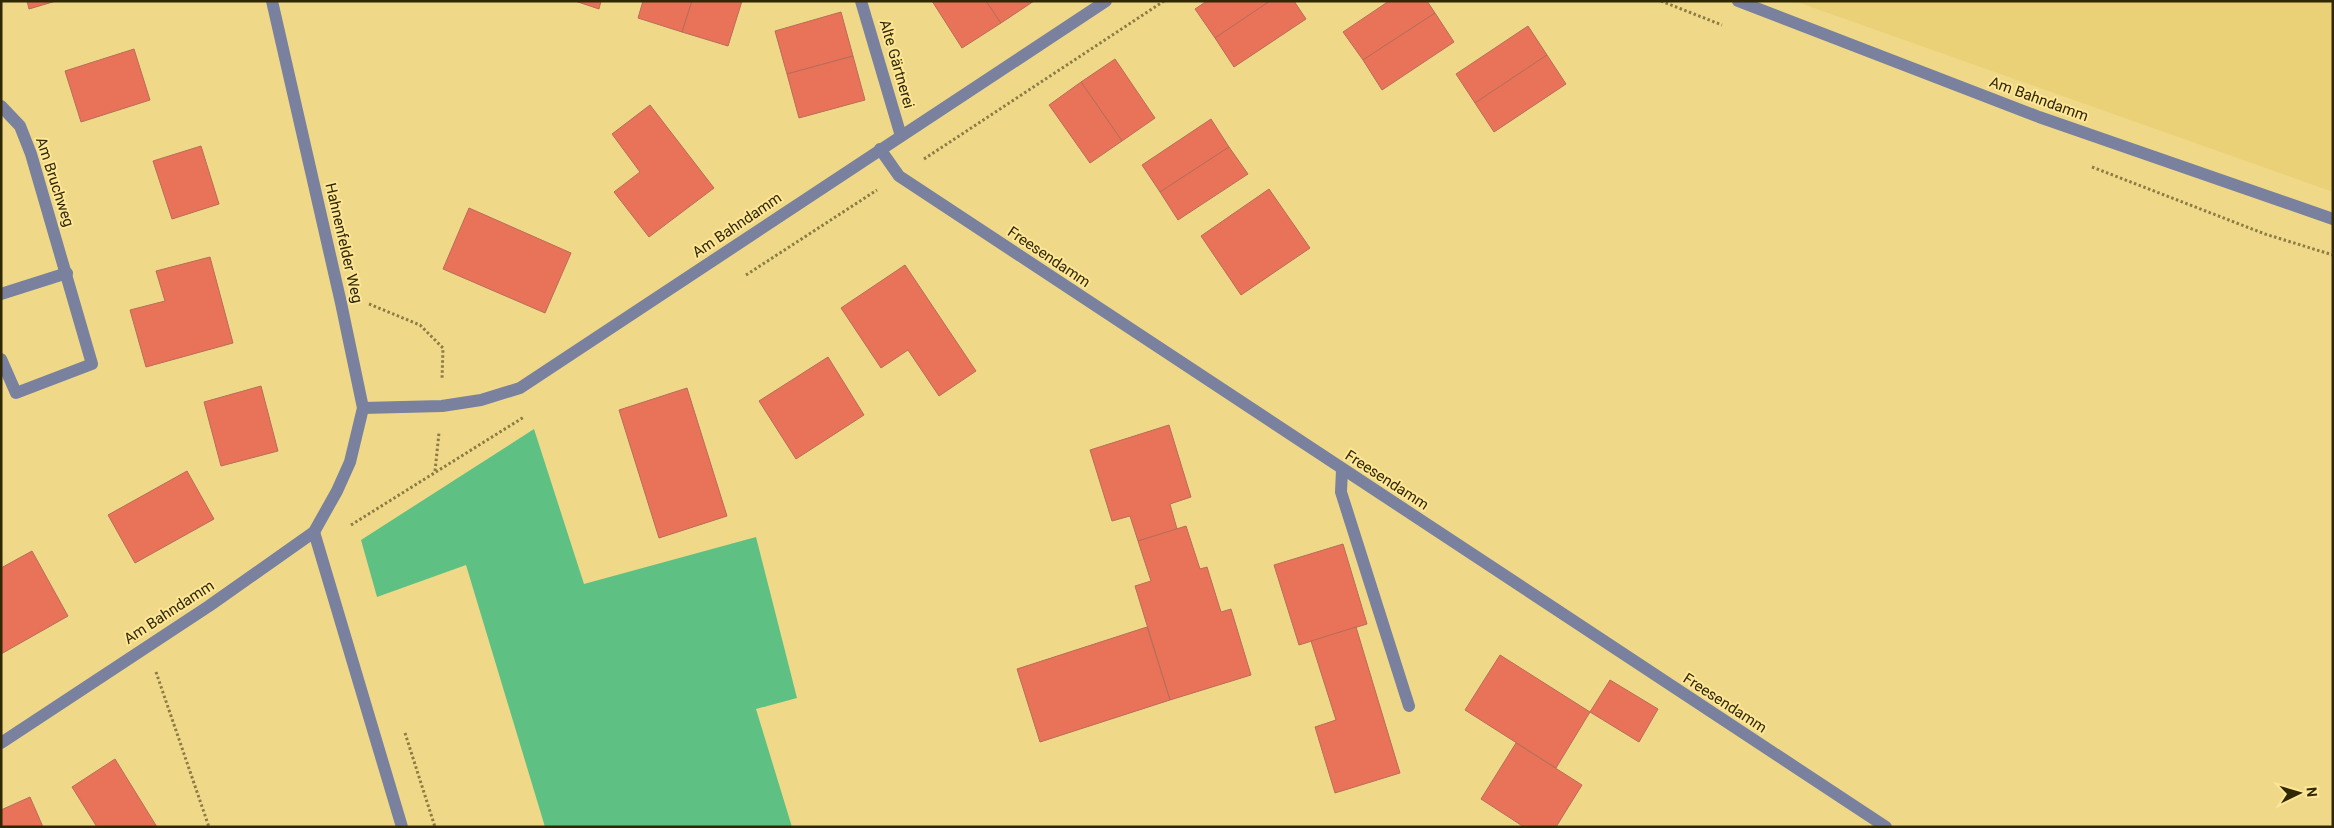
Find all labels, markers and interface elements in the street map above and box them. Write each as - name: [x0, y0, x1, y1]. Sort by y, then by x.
- street label: Alte Gärtnerei: [876, 18, 918, 110]
- street label: Am Bahndamm: [1987, 73, 2091, 125]
- street label: Am Bruchweg: [32, 135, 78, 229]
- street label: Hahnenfelder Weg: [321, 181, 367, 305]
- street label: Am Bahndamm: [689, 189, 785, 261]
- street label: Freesendamm: [1004, 223, 1094, 291]
- street label: Freesendamm: [1342, 446, 1432, 514]
- street label: Am Bahndamm: [121, 576, 217, 648]
- street label: Freesendamm: [1680, 669, 1770, 737]
- north arrow: [2274, 768, 2324, 818]
- text: N: [2304, 786, 2320, 797]

